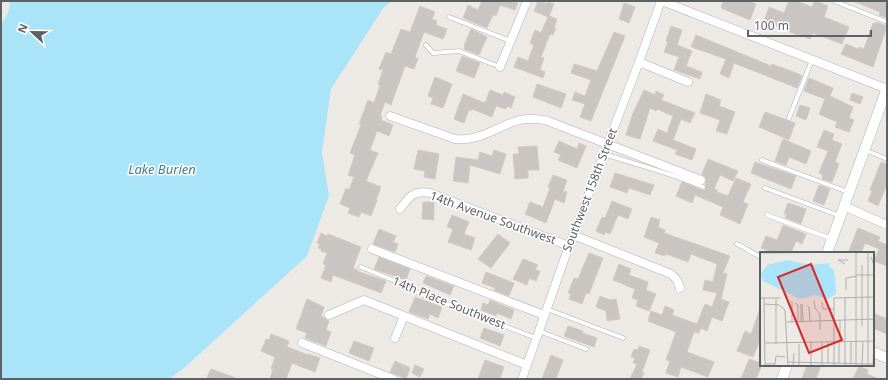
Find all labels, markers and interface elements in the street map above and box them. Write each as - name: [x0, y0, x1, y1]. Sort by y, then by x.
- north arrow: [12, 12, 52, 52]
- scale bar: [748, 12, 871, 38]
- text: 100 m: [754, 17, 789, 34]
- text: N: [14, 21, 31, 35]
- street label: Southwest 158th Street: [558, 125, 621, 254]
- water label: Lake Burien: [128, 160, 196, 178]
- street label: 14th Avenue Southwest: [428, 187, 559, 249]
- inset map: [760, 252, 874, 366]
- street label: 14th Place Southwest: [390, 272, 509, 333]

